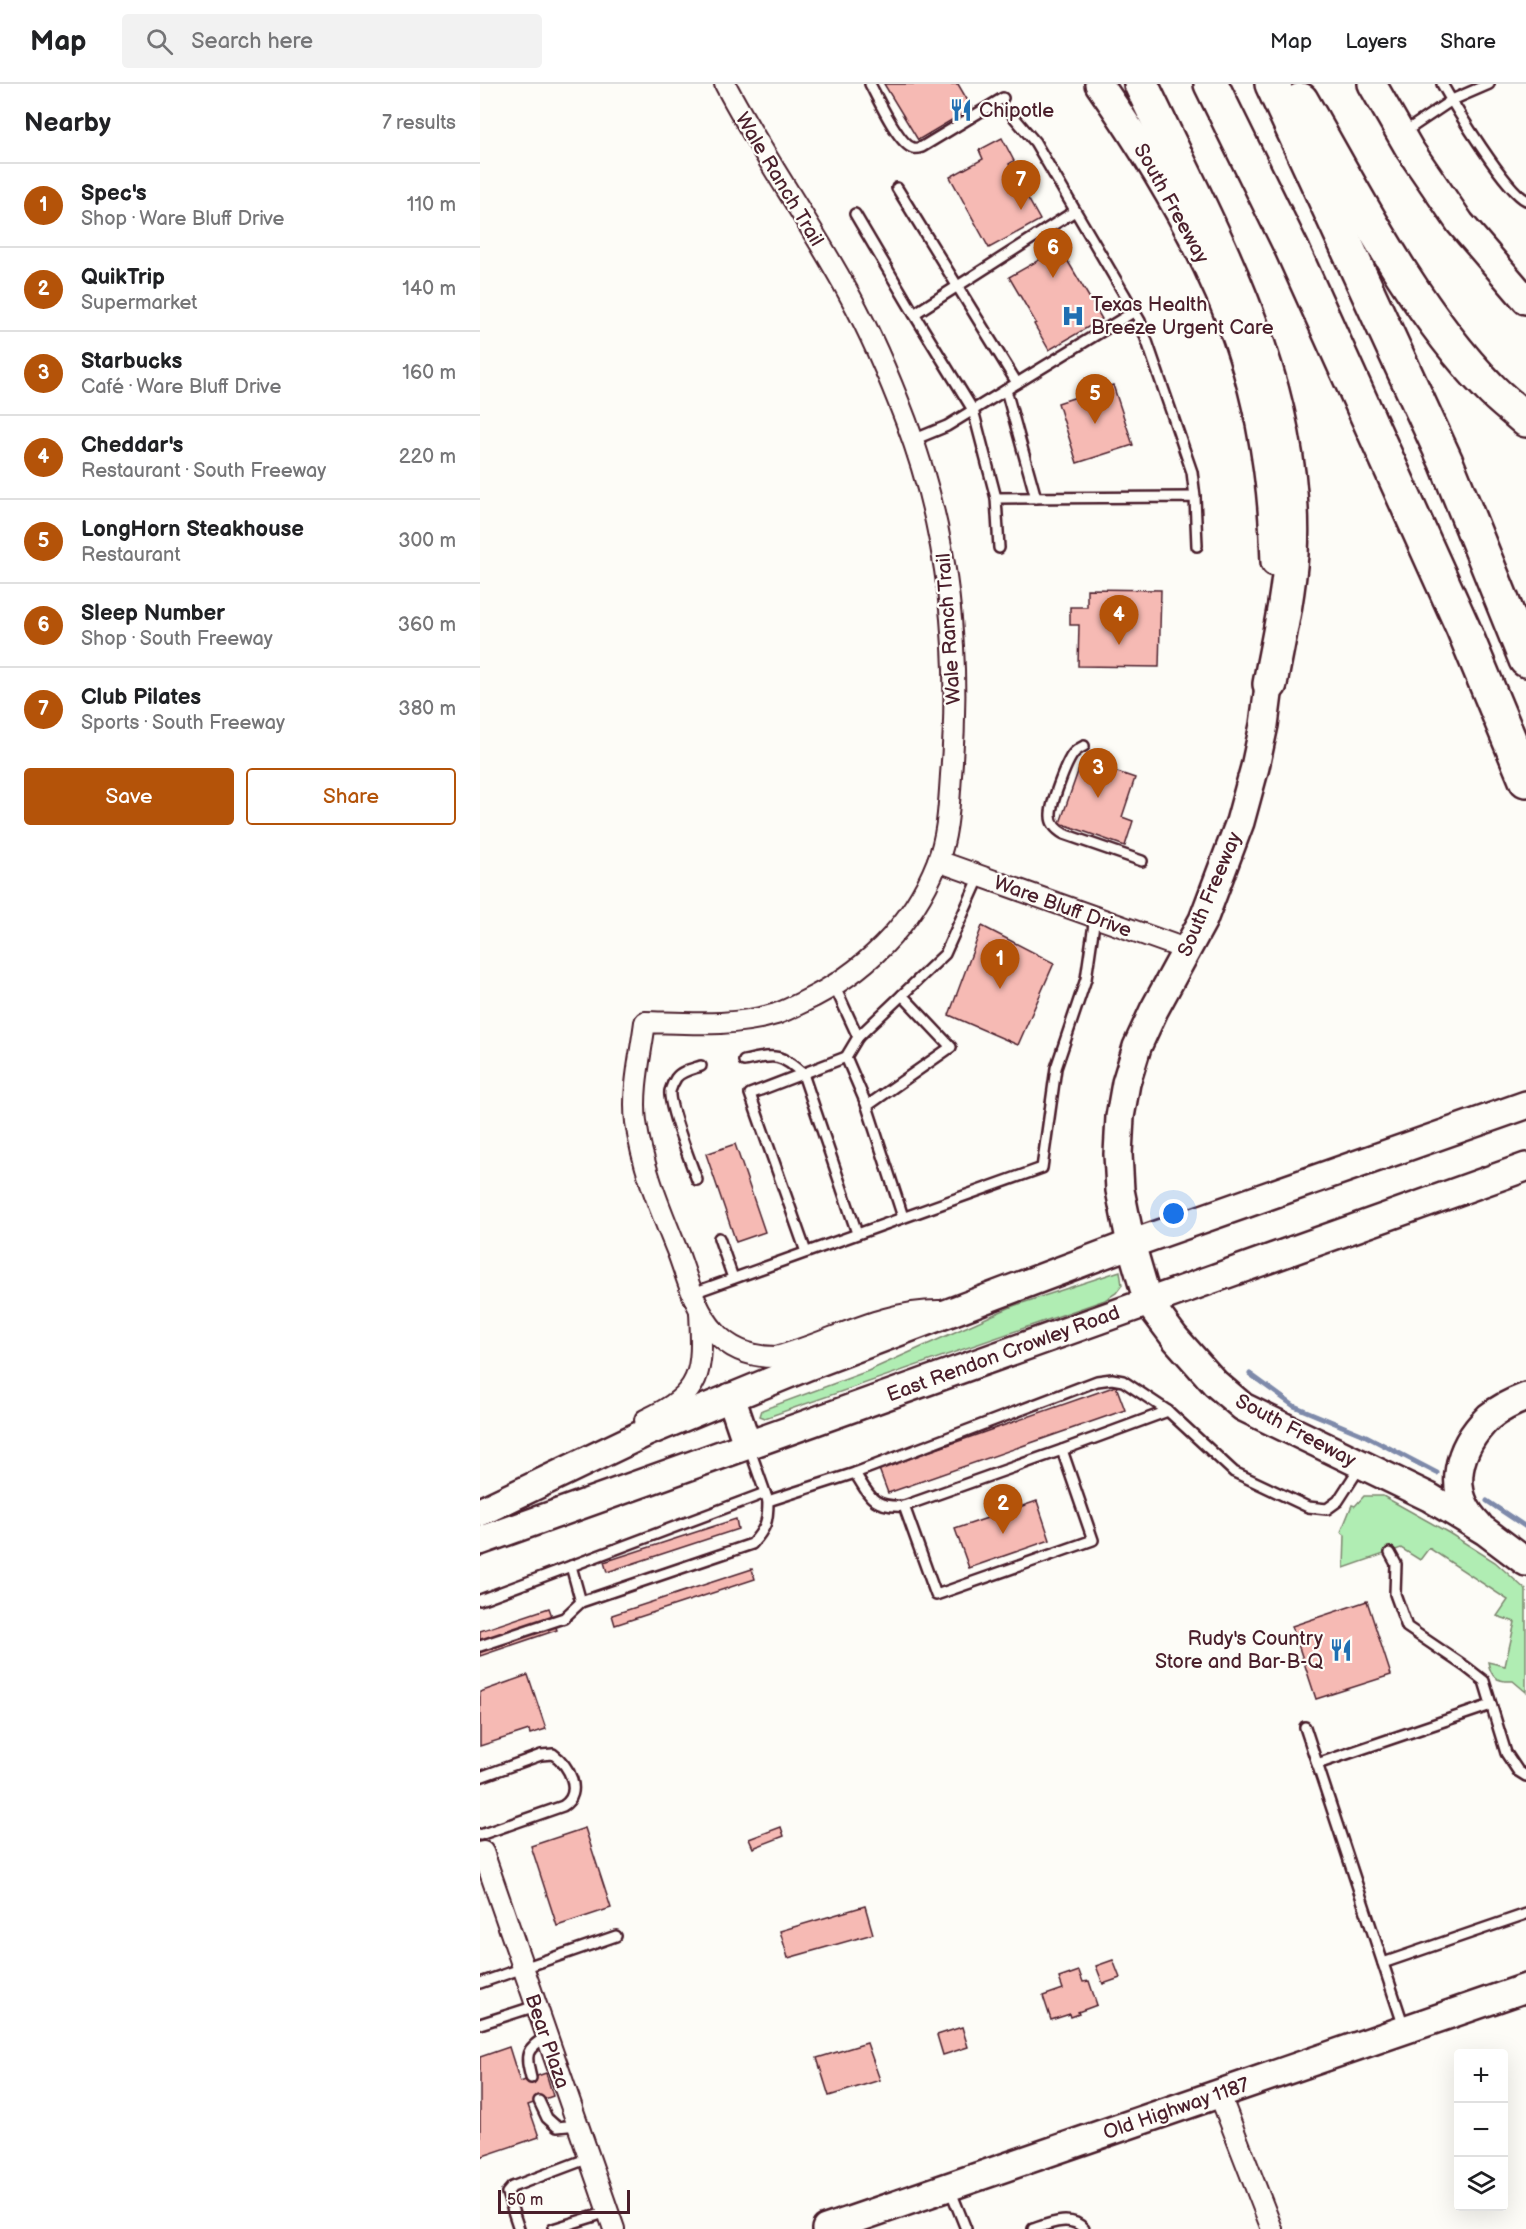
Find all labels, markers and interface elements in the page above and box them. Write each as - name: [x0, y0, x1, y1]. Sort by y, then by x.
- search box: [122, 14, 542, 68]
- text: Map: [30, 25, 86, 58]
- icon: search: [143, 25, 176, 58]
- text: Search here: [191, 28, 313, 55]
- text: Map: [1270, 29, 1312, 54]
- text: Layers: [1345, 29, 1407, 54]
- text: Share: [1440, 29, 1496, 54]
- restaurant icon: Chipotle: [948, 97, 974, 123]
- place label: Chipotle: [979, 99, 1054, 123]
- text: Nearby: [24, 108, 111, 139]
- street label: Wale Ranch Trail: [730, 108, 828, 251]
- text: 7 results: [382, 111, 456, 135]
- street label: South Freeway: [1128, 139, 1214, 268]
- pin: 7: [1002, 160, 1040, 210]
- text: Spec's: [81, 180, 147, 207]
- text: 1: [39, 193, 48, 217]
- text: 110 m: [407, 193, 456, 217]
- text: Shop · Ware Bluff Drive: [81, 207, 284, 231]
- pin: 6: [1034, 228, 1072, 278]
- text: QuikTrip: [81, 264, 165, 291]
- text: 2: [38, 277, 49, 301]
- text: 140 m: [402, 277, 456, 301]
- text: Supermarket: [81, 291, 197, 315]
- place label: Texas Health Breeze Urgent Care: [1091, 293, 1274, 340]
- hospital icon: Texas Health Breeze Urgent Care: [1060, 303, 1086, 329]
- text: Starbucks: [81, 348, 182, 375]
- text: 3: [38, 361, 49, 385]
- text: 160 m: [402, 361, 456, 385]
- pin: 5: [1076, 374, 1114, 424]
- text: Café · Ware Bluff Drive: [81, 375, 281, 399]
- text: Cheddar's: [81, 432, 183, 459]
- text: 4: [38, 445, 49, 469]
- text: 220 m: [399, 445, 456, 469]
- text: Restaurant · South Freeway: [81, 459, 326, 483]
- text: LongHorn Steakhouse: [81, 516, 304, 543]
- text: 5: [38, 529, 49, 553]
- text: 300 m: [398, 529, 456, 553]
- text: Restaurant: [81, 543, 181, 567]
- street label: Wale Ranch Trail: [932, 552, 966, 705]
- pin: 4: [1100, 596, 1138, 645]
- text: Sleep Number: [81, 600, 225, 627]
- text: 6: [37, 613, 50, 637]
- text: 360 m: [398, 613, 456, 637]
- text: Shop · South Freeway: [81, 627, 273, 651]
- text: Club Pilates: [81, 684, 201, 711]
- text: 7: [38, 697, 49, 721]
- text: 380 m: [398, 697, 456, 721]
- text: Sports · South Freeway: [81, 711, 285, 735]
- pin: 3: [1078, 748, 1118, 798]
- button: Save: [24, 768, 234, 825]
- button: Share: [246, 768, 456, 825]
- street label: South Freeway: [1173, 828, 1247, 960]
- street label: Ware Bluff Drive: [990, 871, 1135, 943]
- pin: 1: [980, 940, 1020, 989]
- your location: [1159, 1199, 1188, 1228]
- street label: East Rendon Crowley Road: [884, 1301, 1123, 1407]
- street label: South Freeway: [1231, 1389, 1360, 1473]
- pin: 2: [984, 1484, 1022, 1534]
- place label: Rudy's Country Store and Bar-B-Q: [1155, 1627, 1323, 1674]
- restaurant icon: Rudy's Country Store and Bar-B-Q: [1328, 1637, 1354, 1663]
- street label: Bear Plaza: [520, 1991, 574, 2092]
- map controls: [1454, 2049, 1508, 2211]
- button: +: [1454, 2049, 1508, 2103]
- street label: Old Highway 1187: [1100, 2073, 1253, 2145]
- button: −: [1454, 2103, 1508, 2157]
- button: layers: [1454, 2157, 1508, 2211]
- scale bar: [498, 2187, 630, 2214]
- text: 50 m: [507, 2191, 543, 2210]

